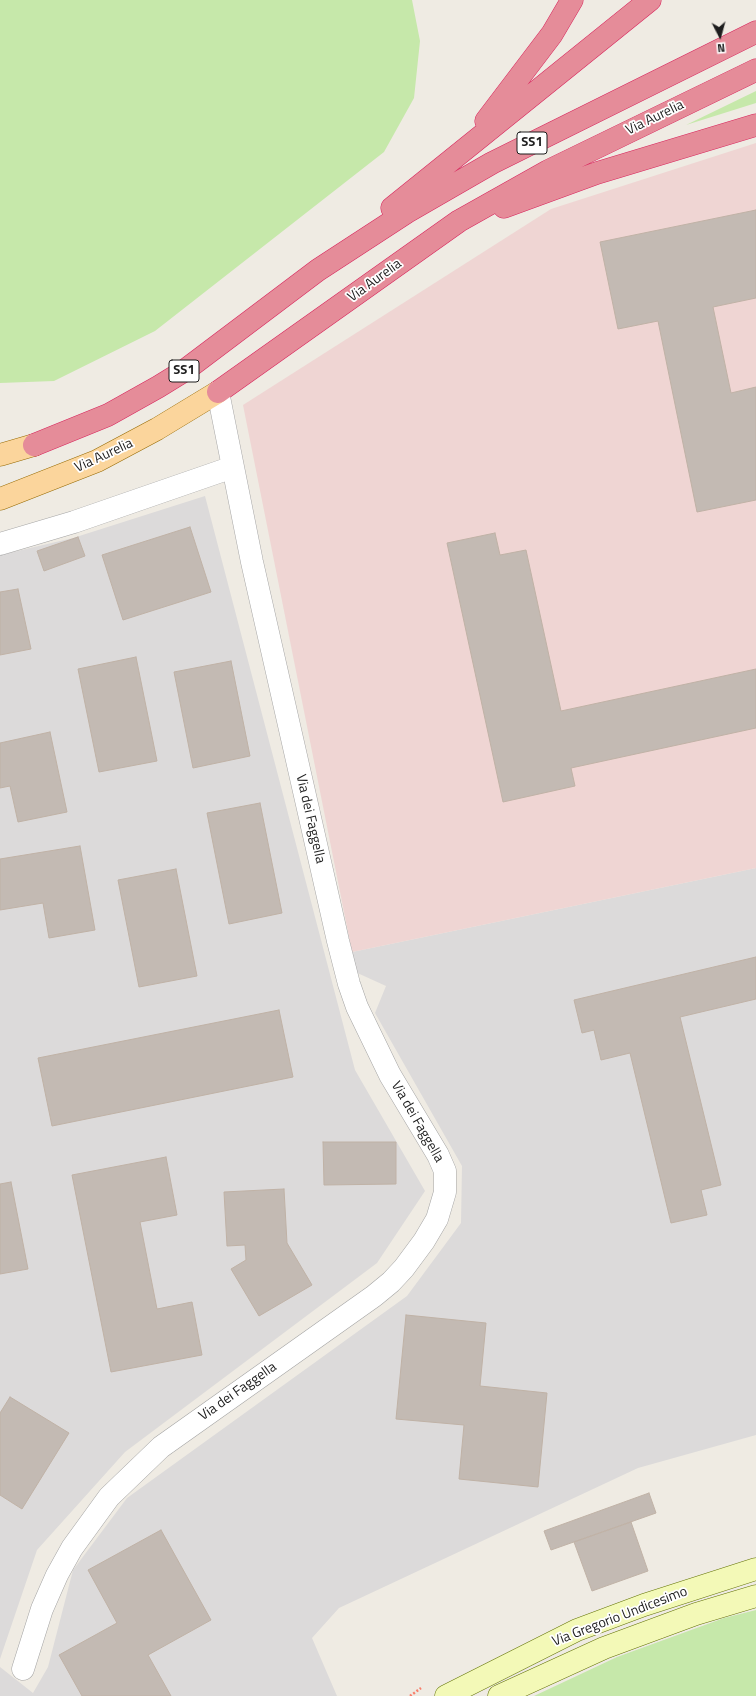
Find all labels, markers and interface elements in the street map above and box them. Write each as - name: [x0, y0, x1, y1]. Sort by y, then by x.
- north arrow: [700, 16, 740, 56]
- text: N: [717, 40, 726, 56]
- street label: Via Aurelia: [623, 97, 687, 139]
- road number: SS1: [517, 132, 547, 154]
- street label: Via Aurelia: [345, 256, 405, 306]
- road number: SS1: [169, 360, 199, 382]
- street label: Via Aurelia: [72, 435, 136, 477]
- street label: Via dei Faggella: [292, 773, 328, 865]
- street label: Via dei Faggella: [387, 1078, 447, 1166]
- street label: Via dei Faggella: [196, 1359, 280, 1425]
- street label: Via Gregorio Undicesimo: [550, 1583, 690, 1651]

